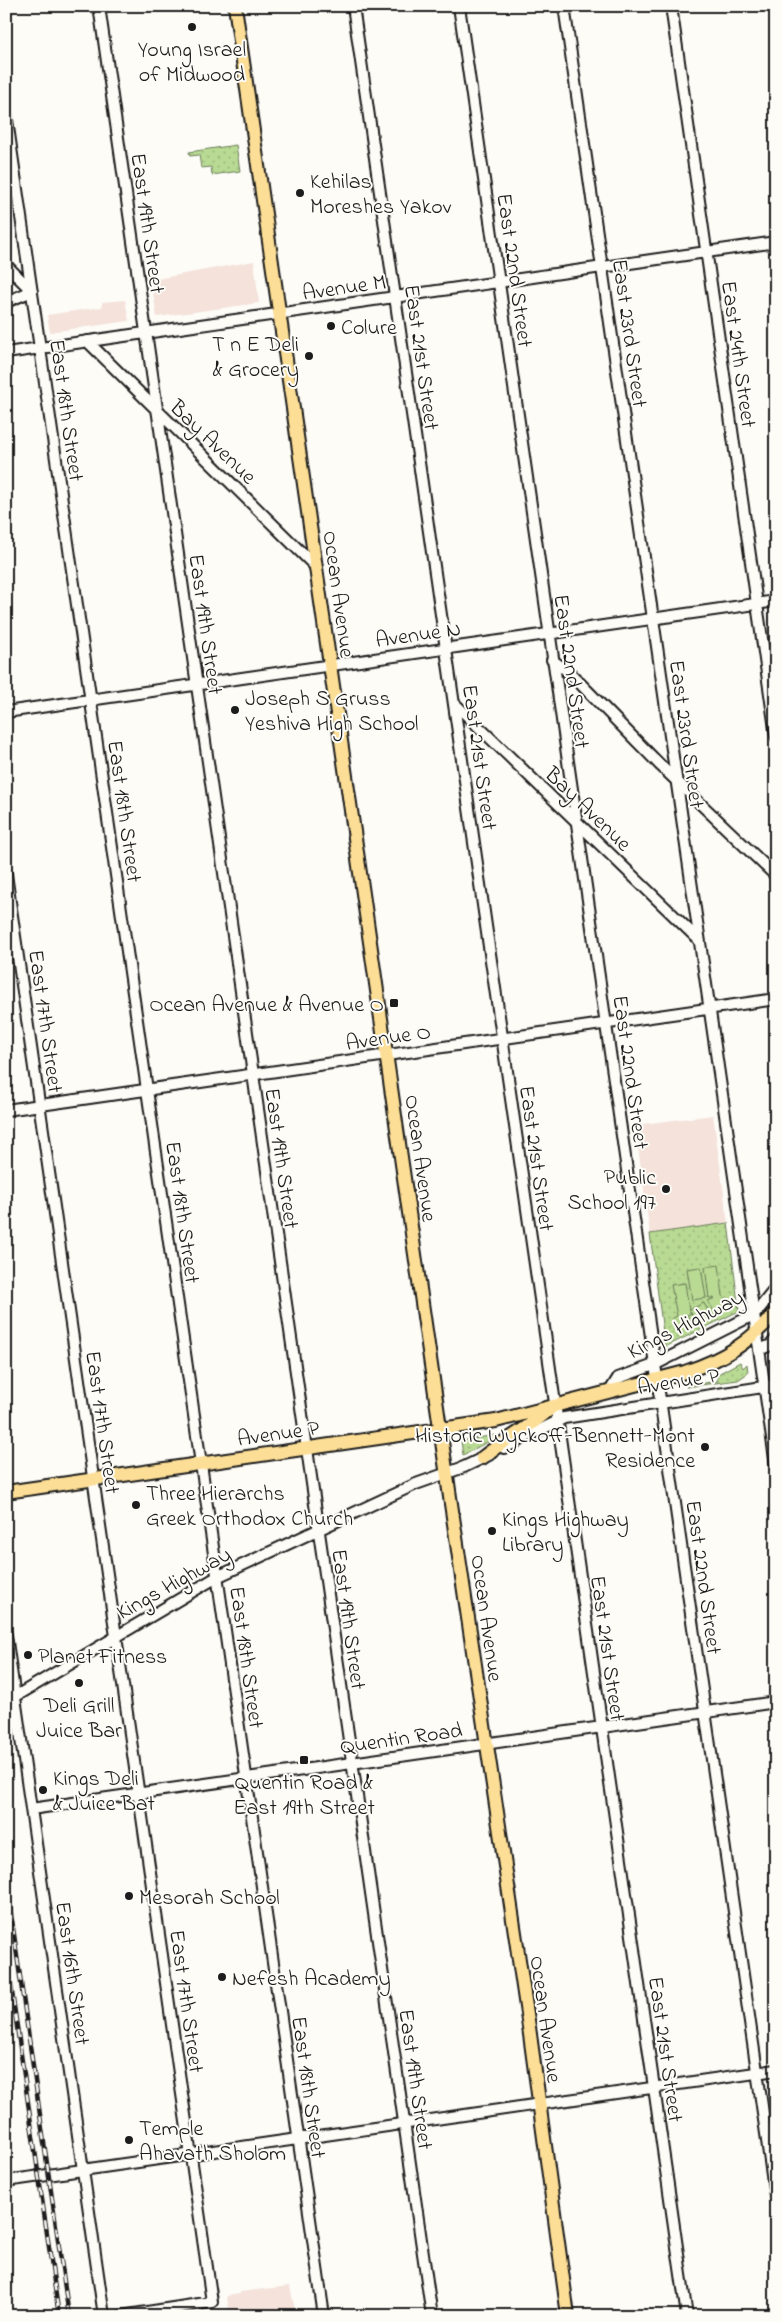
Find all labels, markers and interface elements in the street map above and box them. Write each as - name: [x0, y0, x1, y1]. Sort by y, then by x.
- marker: Young Israel of Midwood: [186, 21, 198, 33]
- place label: Young Israel of Midwood: [138, 35, 246, 92]
- street label: East 19th Street: [120, 151, 172, 296]
- place label: Kehilas Moreshes Yakov: [310, 167, 452, 224]
- marker: Kehilas Moreshes Yakov: [294, 187, 306, 199]
- street label: East 22nd Street: [486, 191, 540, 350]
- street label: East 23rd Street: [602, 257, 654, 410]
- street label: Avenue M: [300, 267, 389, 311]
- street label: East 24th Street: [711, 279, 763, 431]
- street label: East 21st Street: [394, 283, 446, 433]
- place label: Colure: [341, 313, 397, 345]
- marker: Colure: [325, 320, 337, 332]
- place label: T n E Deli & Grocery: [212, 330, 299, 388]
- street label: East 18th Street: [39, 337, 91, 484]
- marker: T n E Deli & Grocery: [303, 350, 315, 362]
- street label: Bay Avenue: [160, 393, 263, 494]
- street label: Ocean Avenue: [312, 529, 362, 660]
- street label: East 19th Street: [178, 552, 230, 697]
- street label: East 22nd Street: [543, 592, 597, 751]
- street label: Avenue N: [374, 614, 463, 658]
- street label: East 23rd Street: [659, 658, 711, 811]
- street label: East 21st Street: [452, 683, 504, 833]
- place label: Joseph S Gruss Yeshiva High School: [245, 684, 418, 742]
- marker: Joseph S Gruss Yeshiva High School: [229, 704, 241, 716]
- street label: East 18th Street: [97, 738, 149, 885]
- street label: Bay Avenue: [535, 760, 638, 861]
- street label: East 17th Street: [18, 948, 70, 1096]
- place label: Ocean Avenue & Avenue O: [149, 990, 384, 1022]
- street label: East 22nd Street: [602, 993, 656, 1152]
- marker: Ocean Avenue & Avenue O: [388, 997, 400, 1009]
- street label: Avenue O: [344, 1017, 433, 1061]
- street label: East 21st Street: [509, 1084, 561, 1234]
- street label: East 19th Street: [254, 1086, 306, 1231]
- street label: Ocean Avenue: [394, 1093, 444, 1224]
- street label: East 18th Street: [155, 1139, 207, 1286]
- place label: Public School 197: [568, 1163, 656, 1220]
- marker: Public School 197: [660, 1183, 672, 1195]
- street label: Kings Highway: [623, 1283, 751, 1370]
- street label: East 17th Street: [75, 1349, 127, 1497]
- street label: Avenue P: [635, 1361, 722, 1405]
- street label: Avenue P: [235, 1413, 322, 1457]
- place label: Historic Wyckoff-Bennett-Mont Residence: [415, 1421, 696, 1478]
- marker: Historic Wyckoff-Bennett-Mont Residence: [699, 1441, 711, 1453]
- place label: Three Hierarchs Greek Orthodox Church: [146, 1479, 353, 1536]
- street label: East 22nd Street: [675, 1498, 729, 1657]
- marker: Three Hierarchs Greek Orthodox Church: [130, 1499, 142, 1511]
- place label: Kings Highway Library: [502, 1505, 629, 1563]
- marker: Kings Highway Library: [486, 1525, 498, 1537]
- street label: Kings Highway: [111, 1540, 238, 1630]
- street label: East 19th Street: [321, 1547, 373, 1692]
- street label: Ocean Avenue: [460, 1553, 510, 1684]
- street label: East 21st Street: [580, 1574, 632, 1724]
- street label: East 18th Street: [219, 1584, 271, 1731]
- place label: Planet Fitness: [38, 1642, 167, 1674]
- marker: Planet Fitness: [22, 1649, 34, 1661]
- marker: Deli Grill Juice Bar: [73, 1677, 85, 1689]
- place label: Deli Grill Juice Bar: [36, 1691, 122, 1748]
- street label: Quentin Road: [338, 1716, 465, 1764]
- marker: Quentin Road & East 19th Street: [298, 1754, 310, 1766]
- place label: Kings Deli & Juice Bat: [53, 1764, 156, 1821]
- place label: Quentin Road & East 19th Street: [233, 1768, 375, 1825]
- marker: Kings Deli & Juice Bat: [37, 1784, 49, 1796]
- place label: Mesorah School: [139, 1883, 280, 1915]
- marker: Mesorah School: [123, 1890, 135, 1902]
- street label: East 16th Street: [45, 1900, 97, 2048]
- street label: East 17th Street: [159, 1928, 211, 2076]
- street label: Ocean Avenue: [519, 1954, 569, 2085]
- place label: Nefesh Academy: [232, 1964, 391, 1997]
- marker: Nefesh Academy: [216, 1971, 228, 1983]
- street label: East 21st Street: [638, 1975, 690, 2125]
- street label: East 19th Street: [388, 2007, 440, 2152]
- street label: East 18th Street: [281, 2014, 333, 2161]
- place label: Temple Ahavath Sholom: [139, 2114, 286, 2171]
- marker: Temple Ahavath Sholom: [123, 2134, 135, 2146]

